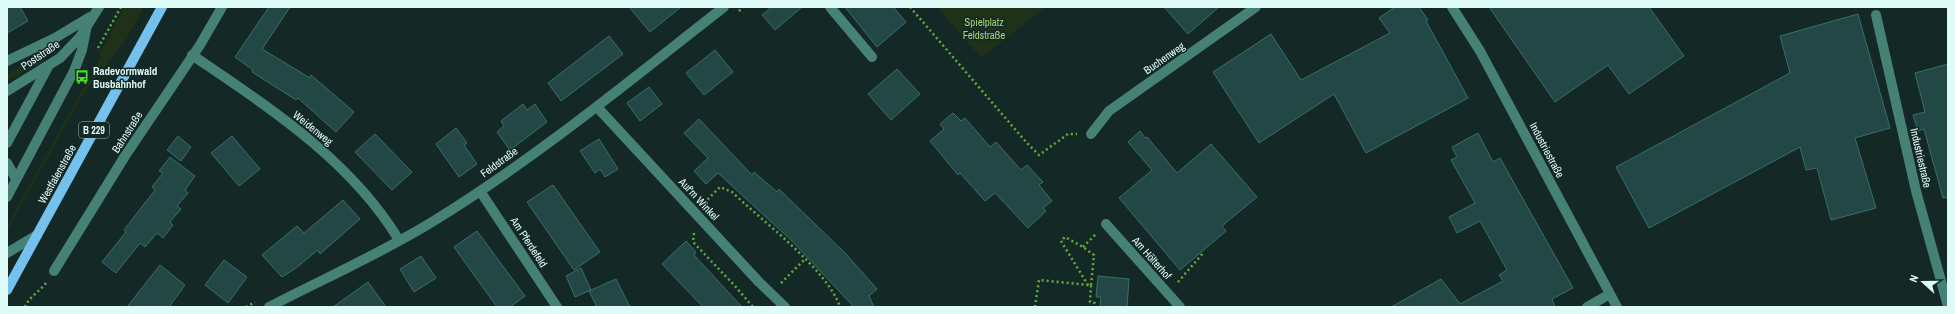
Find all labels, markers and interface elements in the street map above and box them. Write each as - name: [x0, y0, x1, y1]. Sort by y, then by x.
- park label: Spielplatz Feldstraße: [963, 15, 1005, 42]
- street label: Poststraße: [18, 37, 62, 73]
- street label: Buchenweg: [1141, 39, 1187, 77]
- place label: Radevormwald Busbahnhof: [93, 64, 157, 91]
- bus stop icon: Radevormwald Busbahnhof: [74, 69, 90, 85]
- street label: Weidenweg: [290, 108, 336, 148]
- street label: Bahnstraße: [108, 109, 146, 155]
- street label: Industriestraße: [1527, 120, 1567, 180]
- road number: B 229: [79, 122, 109, 138]
- street label: Industriestraße: [1907, 127, 1935, 189]
- street label: Westfalenstraße: [35, 142, 79, 206]
- street label: Feldstraße: [478, 144, 520, 180]
- street label: Auf'm Winkel: [675, 174, 722, 223]
- street label: Am Pferdefeld: [507, 213, 550, 270]
- street label: Am Hölterhof: [1129, 233, 1175, 283]
- north arrow: [1903, 262, 1943, 302]
- text: N: [1906, 273, 1921, 284]

